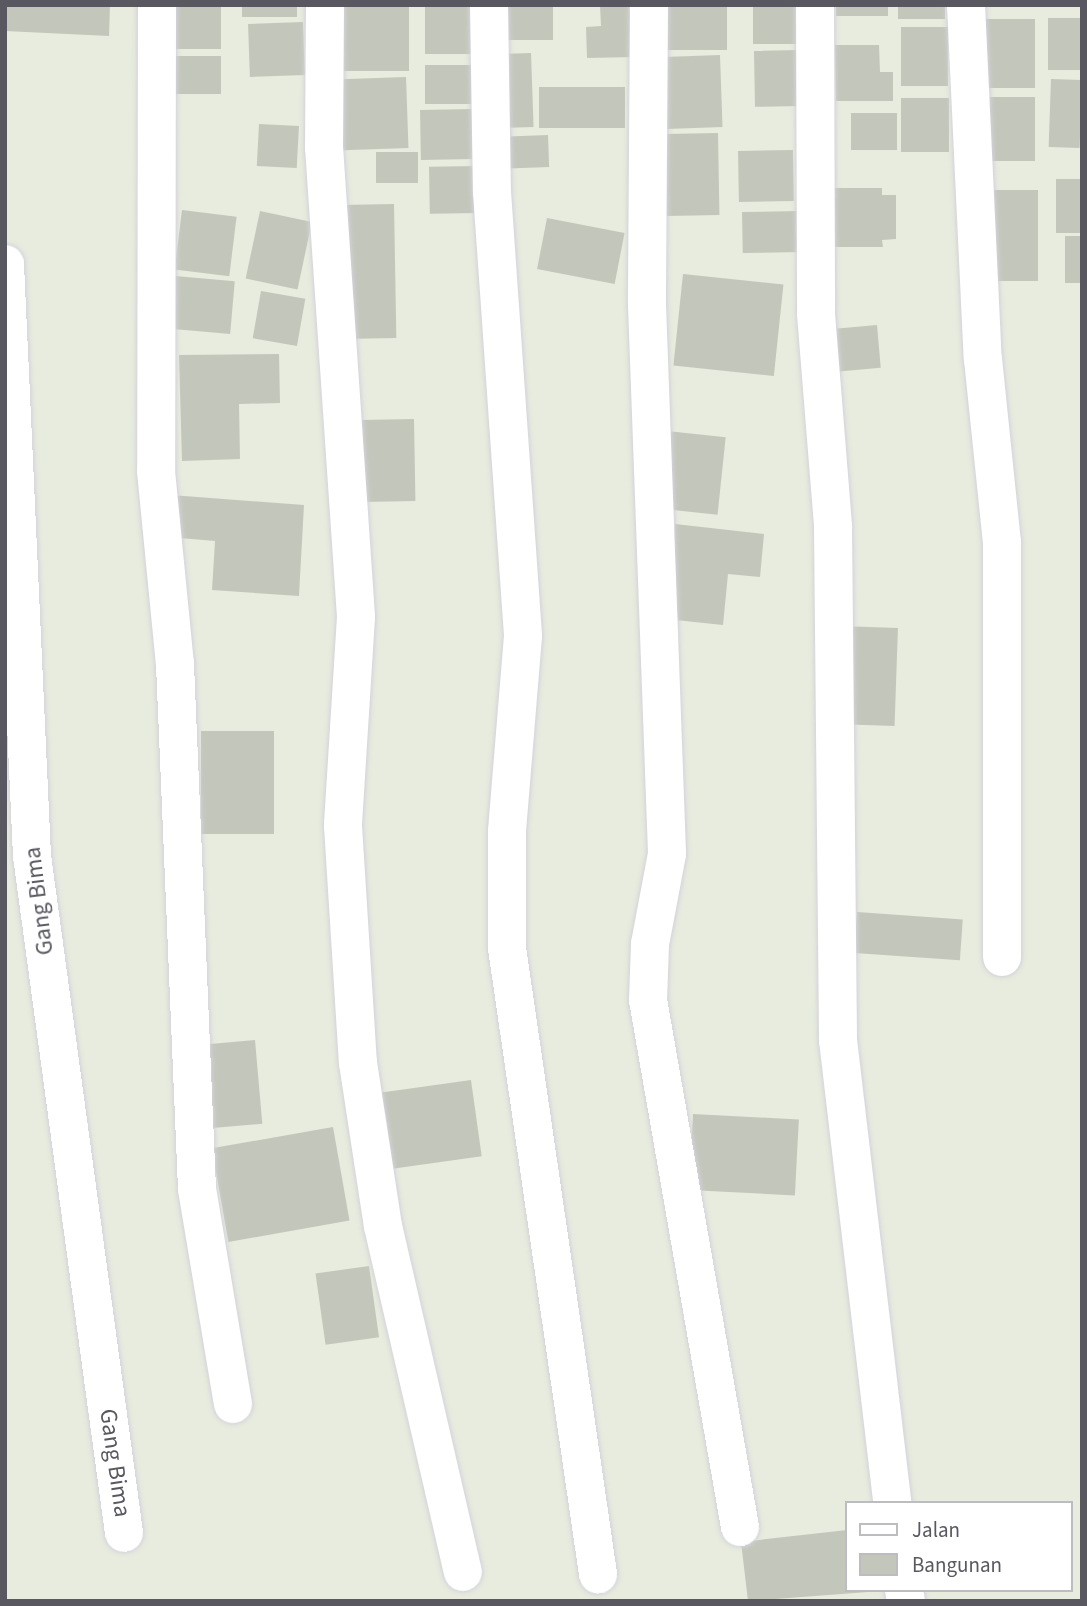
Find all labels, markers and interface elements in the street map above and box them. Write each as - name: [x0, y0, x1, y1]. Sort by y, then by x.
- street label: Gang Bima: [18, 845, 60, 957]
- street label: Gang Bima: [93, 1407, 137, 1519]
- legend: [846, 1501, 1073, 1592]
- text: Jalan: [912, 1515, 960, 1545]
- text: Bangunan: [912, 1550, 1002, 1580]

